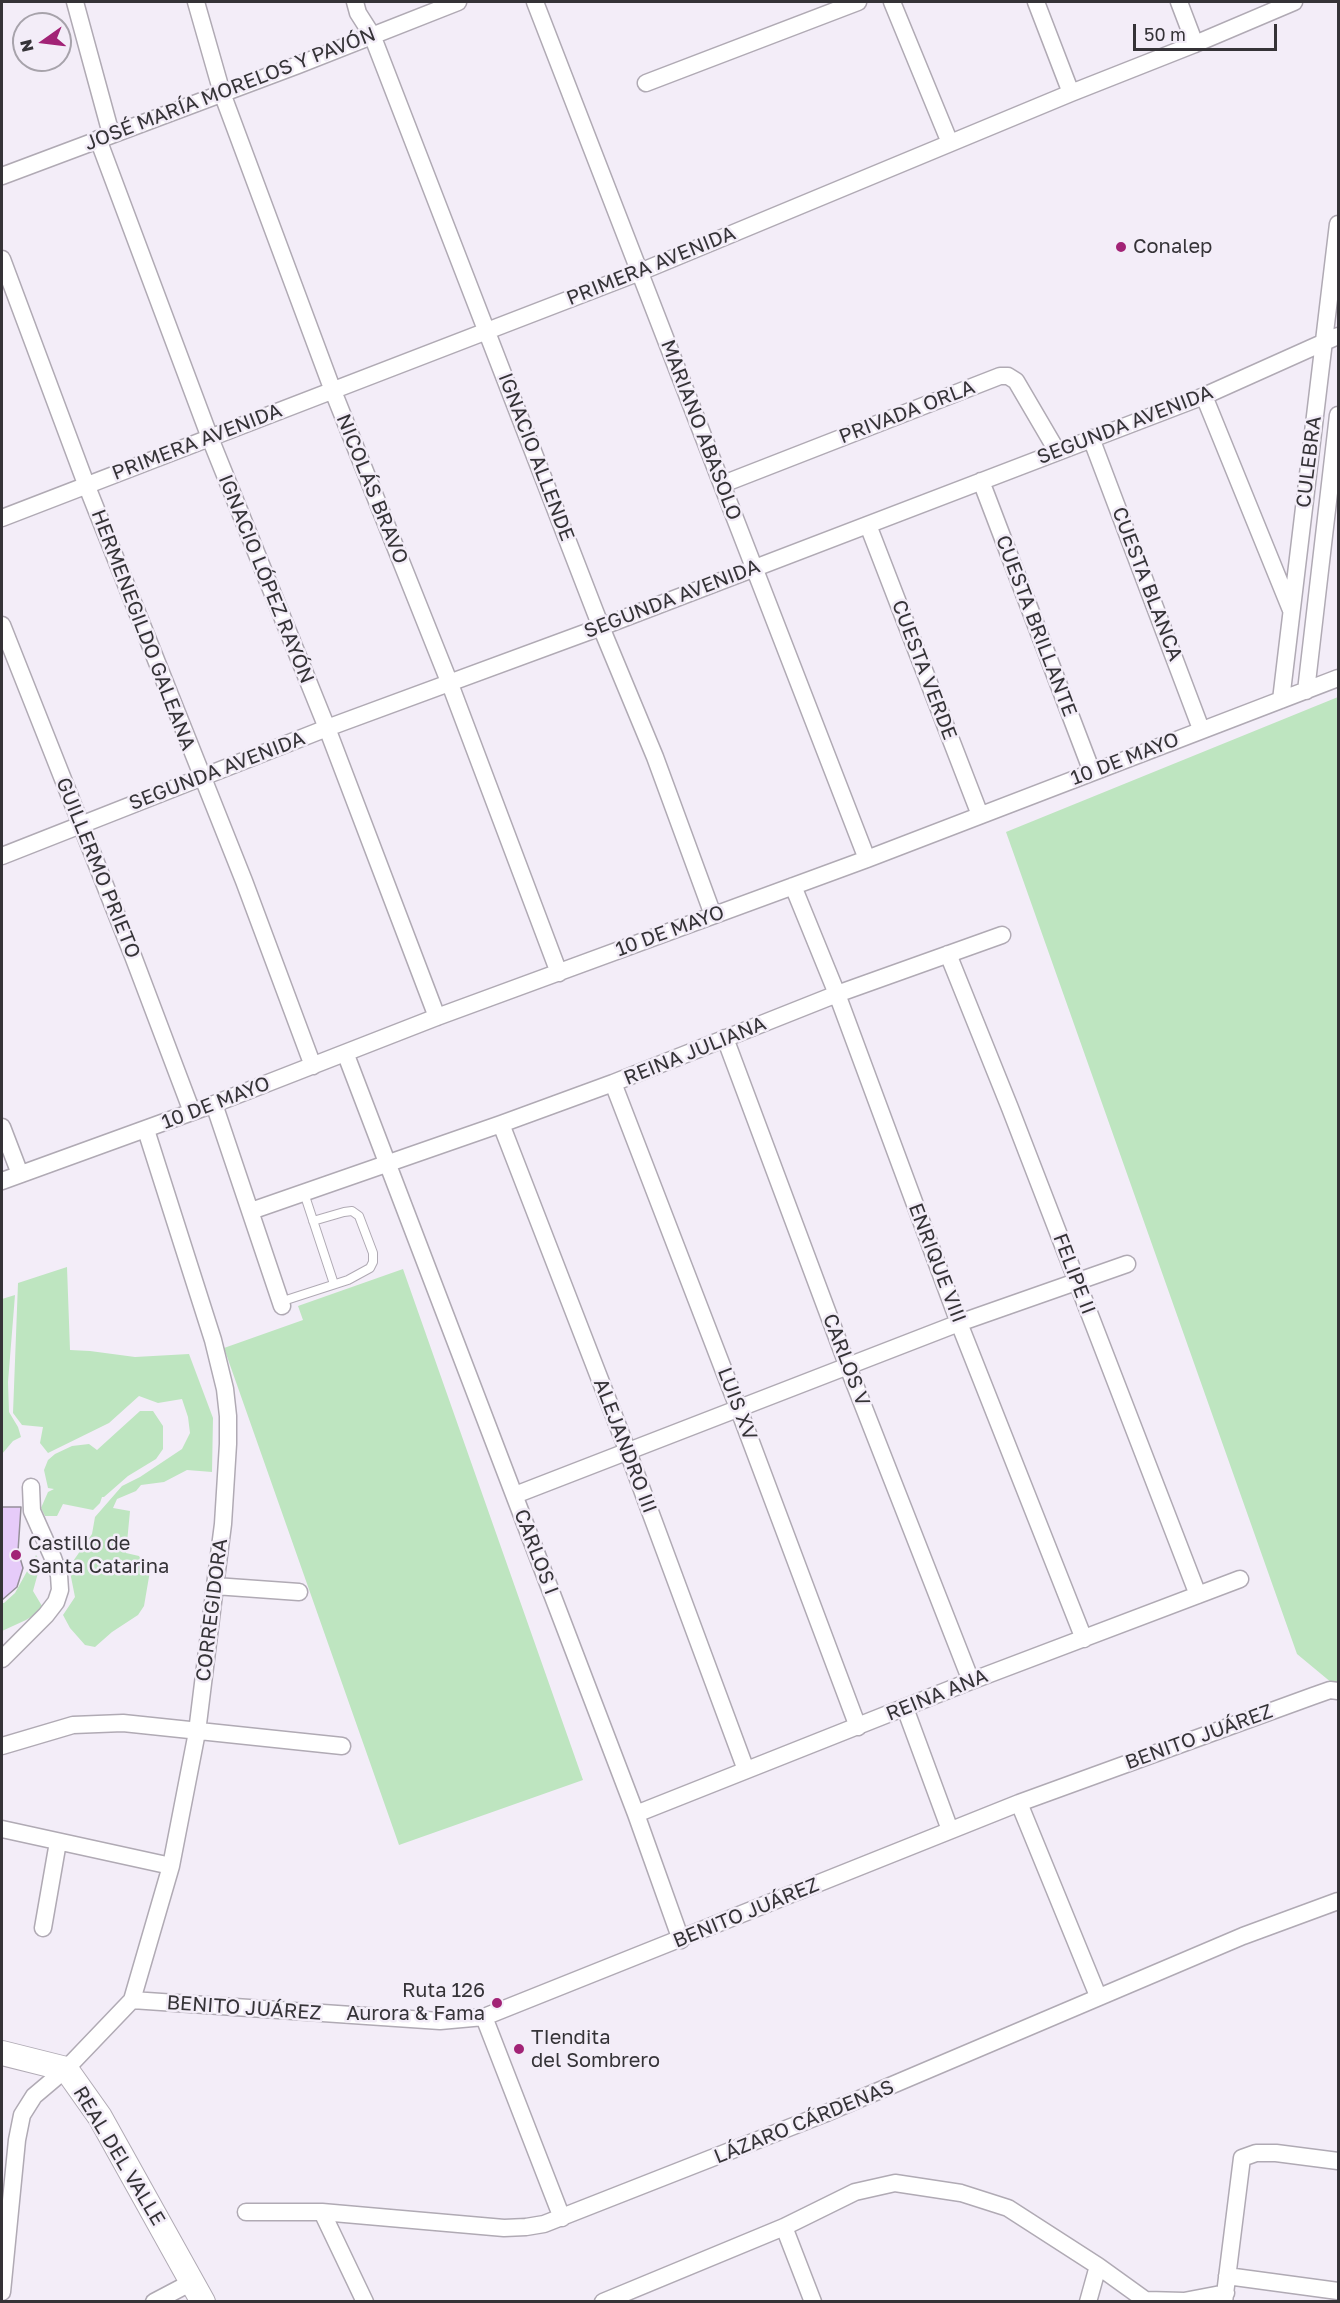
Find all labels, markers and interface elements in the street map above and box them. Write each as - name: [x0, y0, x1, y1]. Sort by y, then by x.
- north arrow: [12, 12, 72, 72]
- scale bar: [1136, 12, 1280, 50]
- street label: JOSÉ MARÍA MORELOS Y PAVÓN: [81, 22, 379, 156]
- text: 50 m: [1144, 23, 1186, 45]
- text: N: [15, 38, 38, 54]
- street label: PRIMERA AVENIDA: [563, 221, 739, 311]
- place label: Conalep: [1133, 235, 1212, 259]
- marker: Conalep: [1114, 240, 1128, 254]
- street label: MARIANO ABASOLO: [655, 336, 747, 524]
- street label: IGNACIO ALLENDE: [493, 370, 579, 544]
- street label: PRIVADA ORLA: [836, 375, 978, 449]
- street label: SEGUNDA AVENIDA: [1034, 380, 1216, 470]
- street label: PRIMERA AVENIDA: [109, 399, 285, 485]
- street label: NICOLÁS BRAVO: [331, 411, 413, 567]
- street label: CULEBRA: [1291, 415, 1327, 509]
- street label: IGNACIO LÓPEZ RAYÓN: [213, 471, 319, 687]
- street label: CUESTA BLANCA: [1107, 504, 1187, 664]
- street label: HERMENEGILDO GALEANA: [86, 506, 200, 754]
- street label: CUESTA BRILLANTE: [990, 532, 1082, 720]
- street label: SEGUNDA AVENIDA: [581, 554, 763, 644]
- street label: CUESTA VERDE: [886, 597, 962, 743]
- street label: SEGUNDA AVENIDA: [126, 726, 308, 816]
- street label: 10 DE MAYO: [1068, 727, 1182, 791]
- street label: GUILLERMO PRIETO: [51, 774, 145, 962]
- street label: 10 DE MAYO: [612, 900, 728, 962]
- street label: REINA JULIANA: [620, 1012, 770, 1090]
- street label: 10 DE MAYO: [159, 1071, 273, 1135]
- street label: ENRIQUE VIII: [903, 1200, 971, 1326]
- street label: FELIPE II: [1048, 1230, 1100, 1318]
- street label: CARLOS V: [817, 1311, 875, 1409]
- street label: LUIS XV: [712, 1364, 762, 1444]
- street label: ALEJANDRO III: [588, 1375, 662, 1517]
- street label: CARLOS I: [509, 1506, 563, 1598]
- place label: Castillo de Santa Catarina: [28, 1532, 169, 1579]
- street label: CORREGIDORA: [191, 1537, 233, 1683]
- marker: Castillo de Santa Catarina: [9, 1548, 23, 1562]
- street label: REINA ANA: [883, 1664, 991, 1726]
- street label: BENITO JUÁREZ: [1122, 1699, 1276, 1775]
- street label: BENITO JUÁREZ: [670, 1873, 822, 1953]
- place label: Ruta 126 Aurora & Fama: [346, 1979, 485, 2026]
- street label: BENITO JUÁREZ: [166, 1991, 322, 2025]
- marker: Ruta 126 Aurora & Fama: [490, 1996, 504, 2010]
- place label: TIendita del Sombrero: [531, 2026, 660, 2073]
- marker: TIendita del Sombrero: [512, 2042, 526, 2056]
- street label: LÁZARO CÁRDENAS: [711, 2075, 897, 2169]
- street label: REAL DEL VALLE: [68, 2082, 170, 2230]

